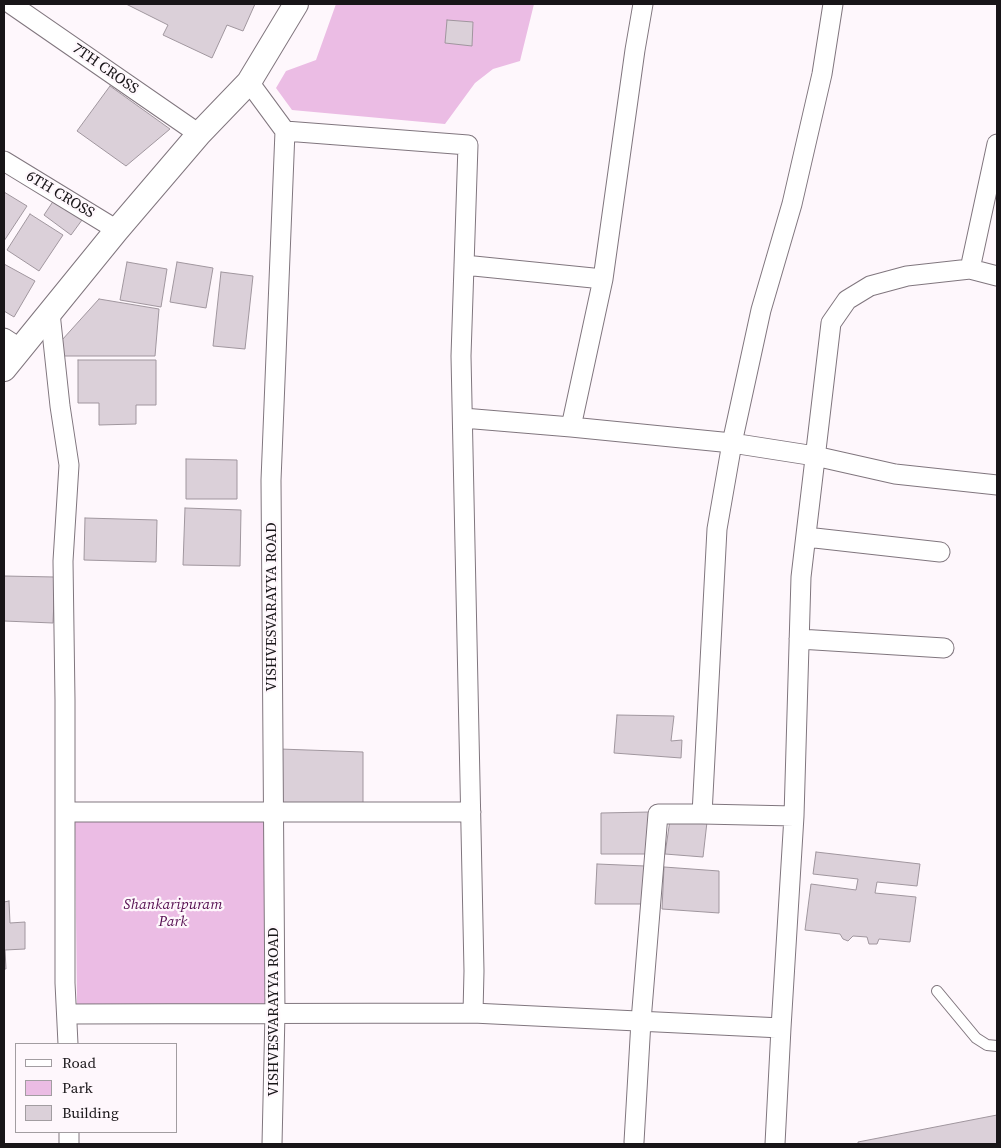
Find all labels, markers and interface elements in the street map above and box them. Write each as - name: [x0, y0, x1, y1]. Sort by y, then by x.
- street label: 7TH CROSS: [68, 40, 142, 98]
- street label: 6TH CROSS: [23, 168, 97, 222]
- street label: VISHVESVARAYYA ROAD: [263, 522, 281, 692]
- park label: Shankaripuram Park: [124, 896, 222, 931]
- street label: VISHVESVARAYYA ROAD: [265, 927, 283, 1097]
- legend: [15, 1043, 178, 1133]
- text: Road: [62, 1052, 96, 1073]
- text: Park: [62, 1077, 93, 1098]
- text: Building: [62, 1102, 119, 1123]

